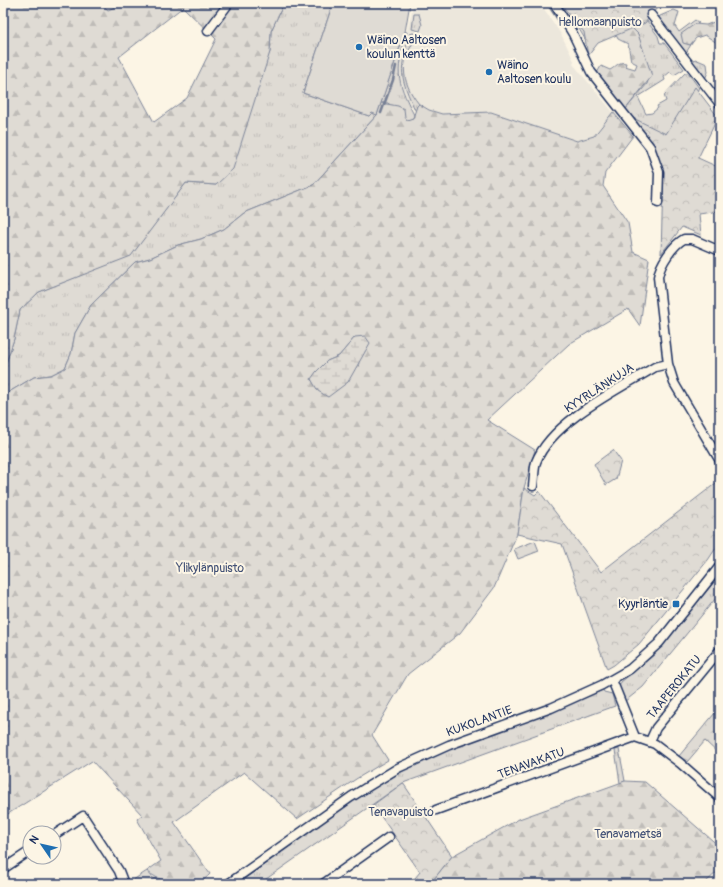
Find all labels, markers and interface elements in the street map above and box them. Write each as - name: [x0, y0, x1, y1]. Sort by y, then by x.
- park label: Hellomaanpuisto: [558, 15, 642, 30]
- place label: Wäino Aaltosen koulun kenttä: [367, 33, 447, 62]
- marker: Wäino Aaltosen koulun kenttä: [354, 42, 364, 52]
- place label: Wäino Aaltosen koulu: [497, 58, 571, 87]
- marker: Wäino Aaltosen koulu: [484, 67, 494, 77]
- street label: KYYRLÄNKUJA: [561, 359, 637, 416]
- park label: Ylikylänpuisto: [175, 561, 245, 576]
- place label: Kyyrläntie: [618, 597, 668, 612]
- marker: Kyyrläntie: [671, 599, 681, 609]
- street label: TAAPEROKATU: [644, 652, 705, 722]
- street label: KUKOLANTIE: [444, 703, 514, 740]
- street label: TENAVAKATU: [496, 744, 567, 783]
- park label: Tenavapuisto: [368, 805, 434, 820]
- north arrow: [22, 825, 62, 865]
- park label: Tenavametsä: [594, 827, 662, 842]
- text: N: [27, 833, 42, 846]

